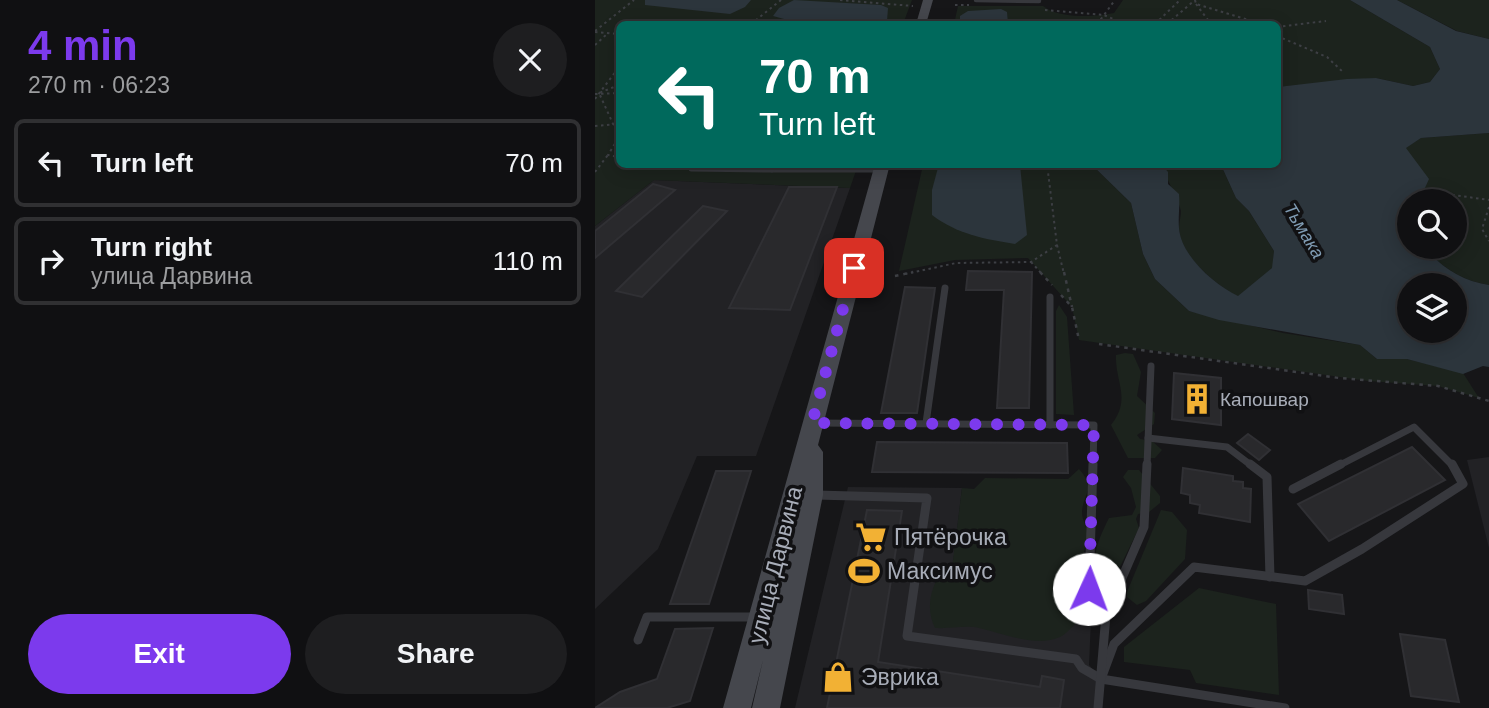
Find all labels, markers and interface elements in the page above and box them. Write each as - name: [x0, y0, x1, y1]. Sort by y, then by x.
- text: 4 min: [28, 22, 138, 69]
- button: close: [493, 23, 567, 97]
- icon: left: [644, 49, 735, 140]
- text: 70 m: [759, 49, 871, 103]
- text: 270 m · 06:23: [28, 72, 170, 98]
- text: Turn left: [759, 106, 875, 142]
- icon: left: [32, 144, 70, 182]
- text: Turn left: [91, 148, 193, 178]
- text: 70 m: [505, 148, 563, 178]
- map controls: [1397, 189, 1467, 343]
- button: search: [1397, 189, 1467, 259]
- water label: Тьмака: [1280, 200, 1328, 262]
- text: Turn right: [91, 232, 212, 262]
- pin: [824, 238, 884, 298]
- icon: right: [32, 242, 70, 280]
- text: 110 m: [493, 246, 563, 276]
- icon: arrive: [835, 249, 873, 287]
- text: улица Дарвина: [91, 263, 252, 289]
- button: layers: [1397, 273, 1467, 343]
- building icon: Капошвар: [1180, 382, 1214, 416]
- place label: Капошвар: [1220, 389, 1309, 410]
- street label: улица Дарвина: [743, 483, 807, 646]
- supermarket icon: Пятёрочка: [854, 520, 888, 554]
- place label: Пятёрочка: [894, 524, 1007, 550]
- position arrow: [1052, 552, 1126, 626]
- sports icon: Максимус: [847, 554, 881, 588]
- place label: Максимус: [887, 558, 993, 584]
- button: Exit: [28, 614, 291, 694]
- button: Share: [305, 614, 567, 694]
- shop icon: Эврика: [821, 660, 855, 694]
- place label: Эврика: [861, 664, 939, 690]

